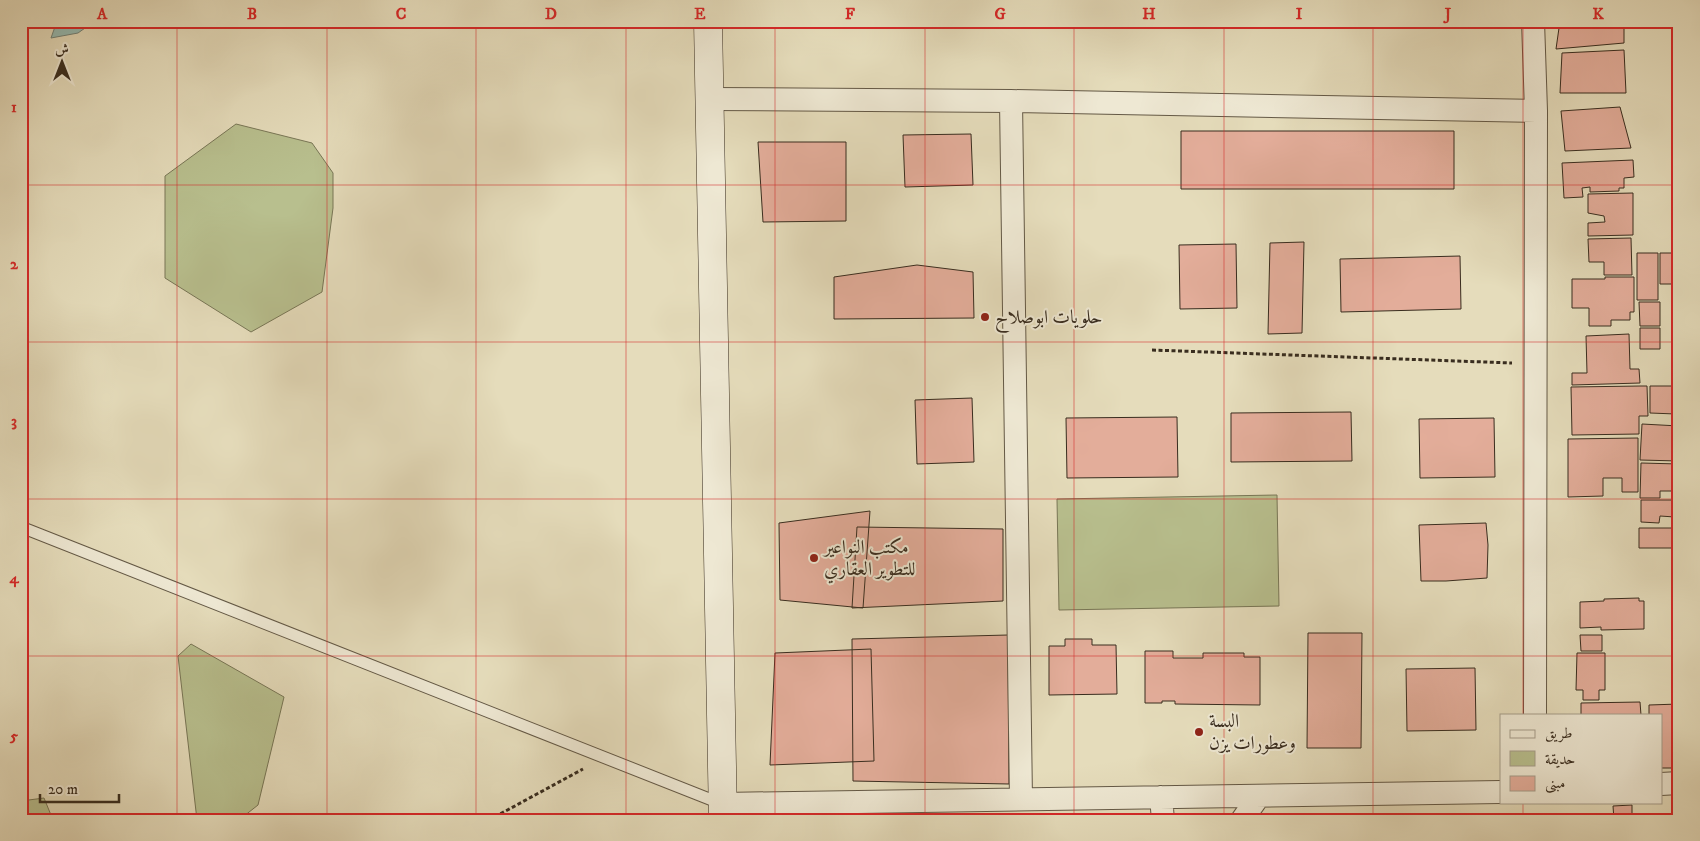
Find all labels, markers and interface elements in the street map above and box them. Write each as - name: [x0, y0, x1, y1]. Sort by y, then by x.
- text: A: [96, 4, 108, 24]
- text: B: [247, 4, 257, 24]
- text: C: [396, 4, 406, 24]
- text: D: [545, 4, 557, 24]
- text: E: [694, 4, 706, 24]
- text: F: [845, 4, 855, 24]
- text: G: [994, 4, 1006, 24]
- text: H: [1142, 4, 1156, 24]
- text: I: [1296, 4, 1303, 24]
- text: J: [1443, 4, 1452, 24]
- text: K: [1592, 4, 1604, 24]
- north arrow: [38, 38, 88, 88]
- text: ش: [55, 41, 69, 59]
- text: 1: [11, 97, 17, 117]
- text: 2: [10, 254, 19, 274]
- place label: حلويات ابوصلاح: [995, 306, 1103, 334]
- marker: حلويات ابوصلاح: [979, 311, 991, 323]
- text: 3: [11, 411, 17, 431]
- place label: مكتب النواعير للتطوير العقاري: [822, 536, 916, 584]
- marker: مكتب النواعير للتطوير العقاري: [808, 552, 820, 564]
- text: 4: [8, 568, 19, 588]
- place label: البسة وعطورات يزن: [1209, 710, 1296, 755]
- legend: [1500, 714, 1662, 804]
- text: طريق: [1545, 724, 1572, 743]
- text: 5: [9, 726, 18, 746]
- marker: البسة وعطورات يزن: [1193, 726, 1205, 738]
- text: حديقة: [1545, 750, 1575, 769]
- scale bar: [40, 771, 119, 803]
- text: مبنى: [1545, 774, 1565, 794]
- text: 20 m: [48, 780, 78, 799]

